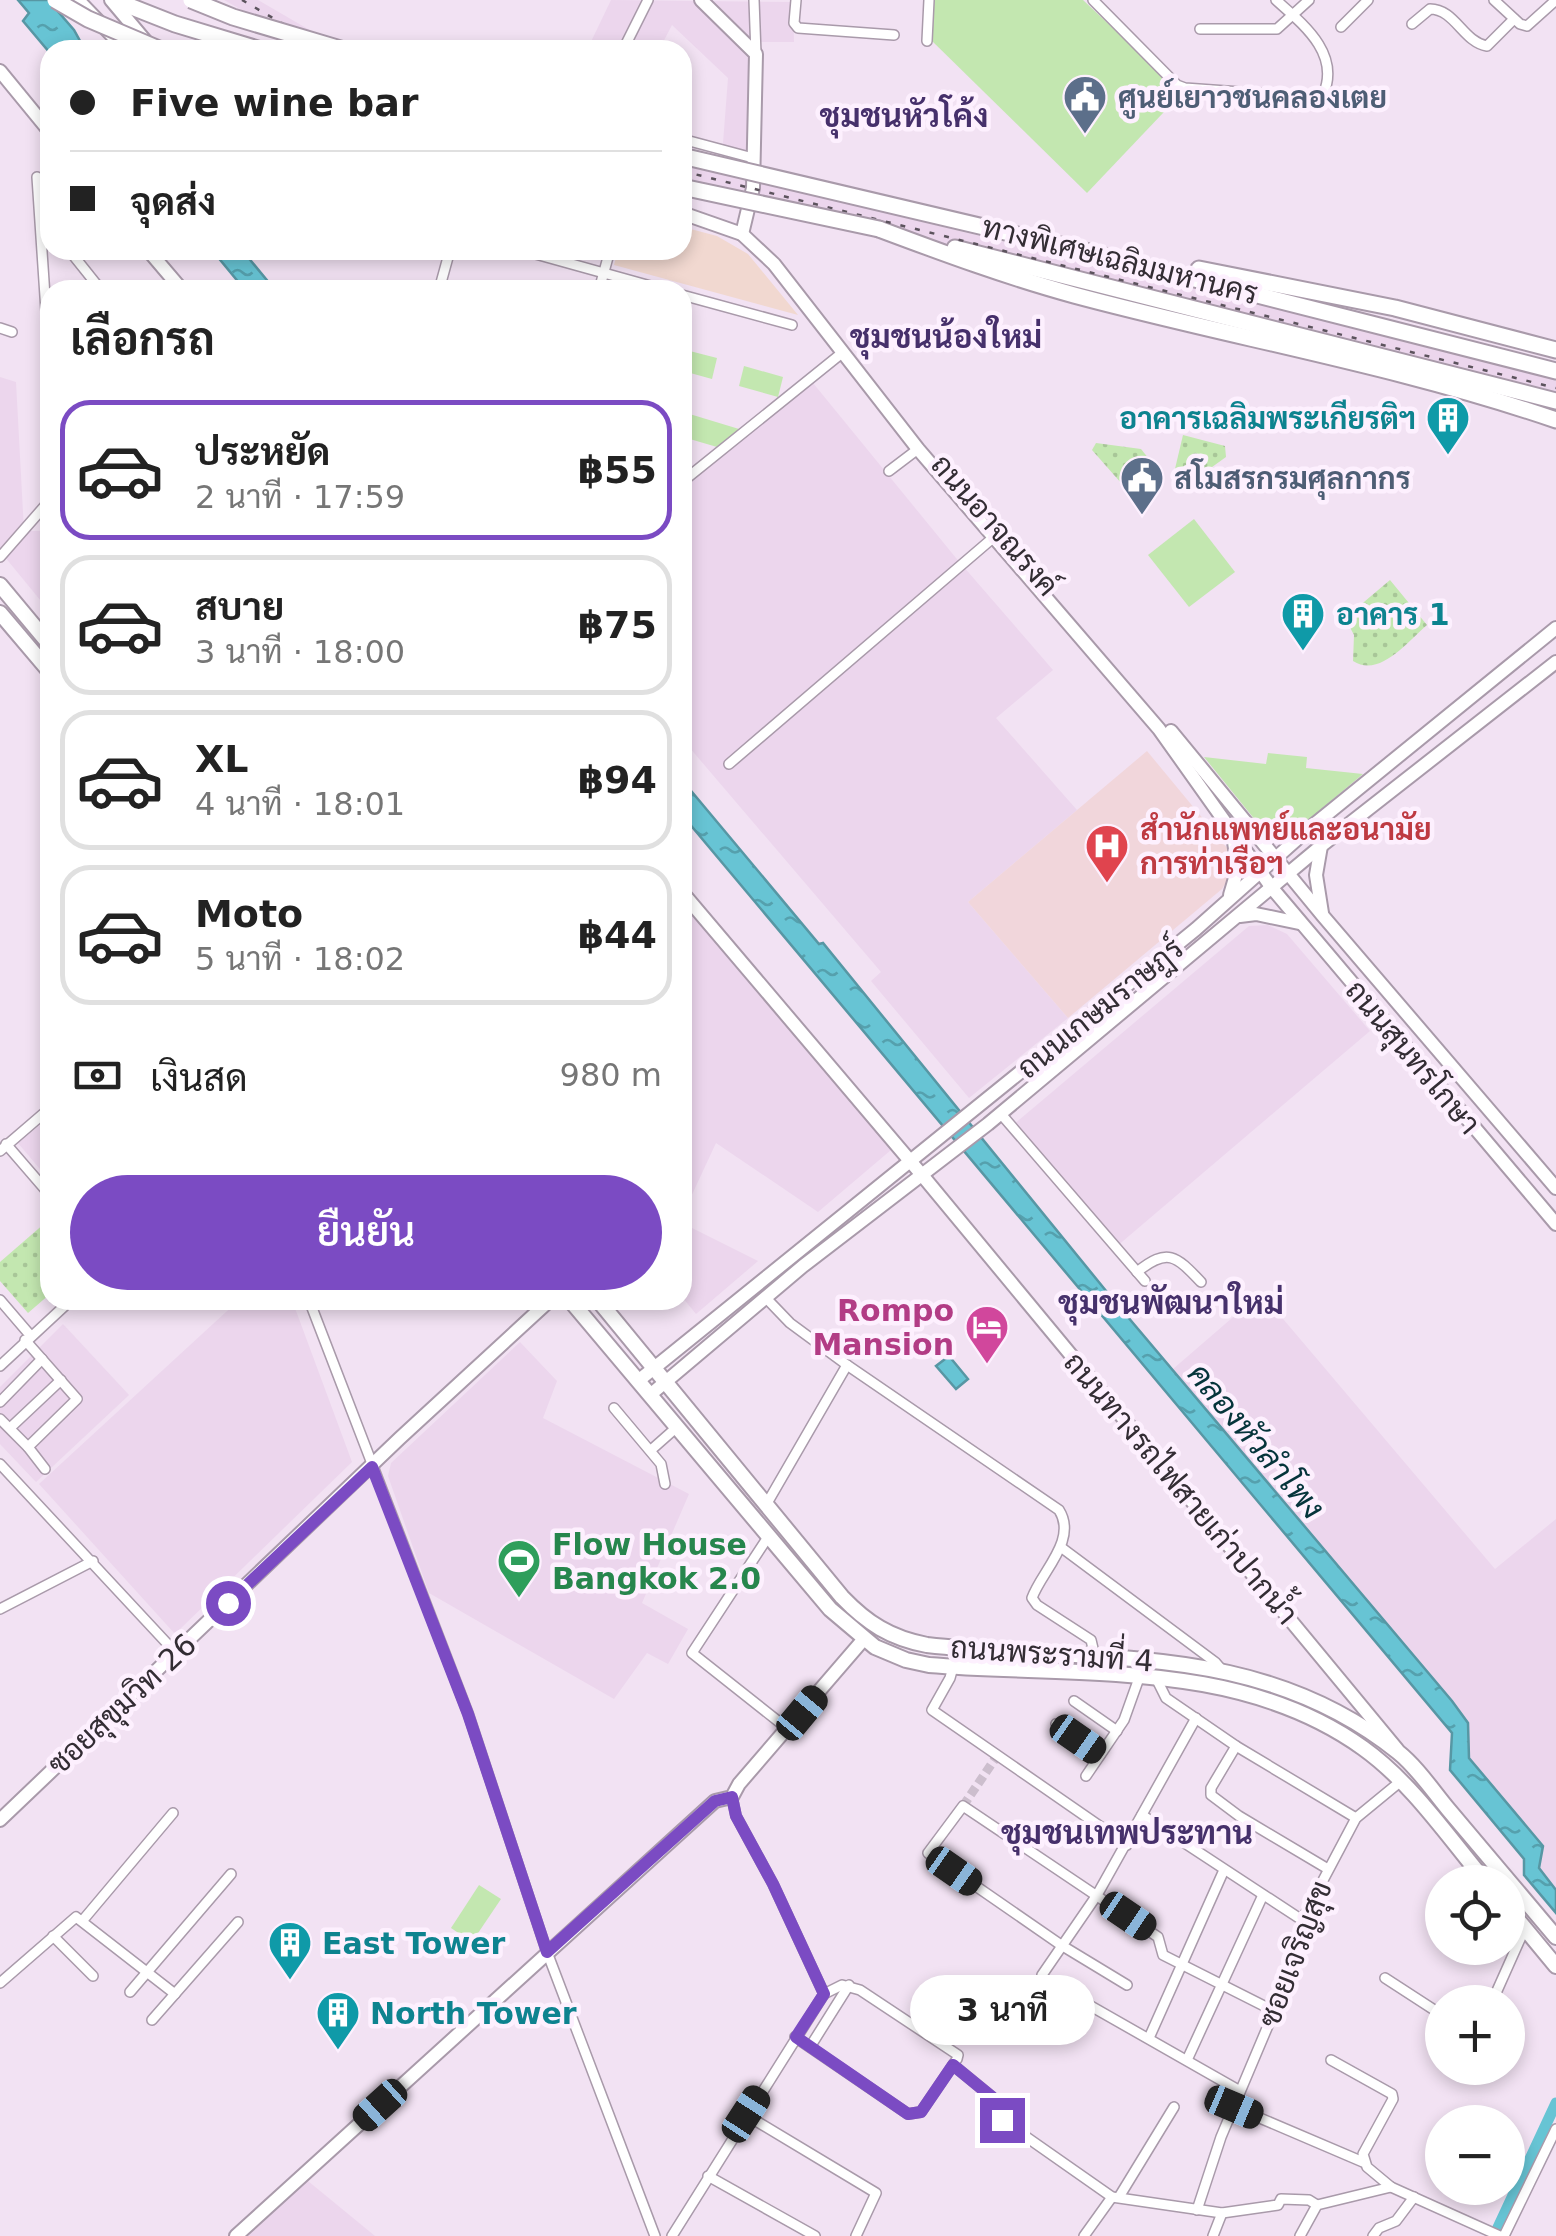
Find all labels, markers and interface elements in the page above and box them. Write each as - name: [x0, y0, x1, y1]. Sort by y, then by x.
- public building icon: ศูนย์เยาวชนคลองเตย: [1062, 74, 1108, 135]
- place label: ศูนย์เยาวชนคลองเตย: [1118, 78, 1387, 119]
- text: Five wine bar: [130, 81, 419, 125]
- district label: ชุมชนหัวโค้ง: [820, 94, 988, 139]
- text: จุดส่ง: [130, 180, 216, 224]
- street label: ทางพิเศษเฉลิมมหานคร: [978, 209, 1262, 311]
- text: เลือกรถ: [70, 313, 215, 366]
- district label: ชุมชนน้องใหม่: [850, 315, 1042, 360]
- building icon: อาคารเฉลิมพระเกียรติฯ: [1425, 395, 1471, 456]
- place label: อาคารเฉลิมพระเกียรติฯ: [1119, 399, 1416, 436]
- icon: car: [75, 425, 165, 515]
- text: ประหยัด: [195, 430, 330, 474]
- street label: ถนนอาจณรงค์: [924, 446, 1067, 603]
- text: ฿55: [578, 448, 657, 492]
- public building icon: สโมสรกรมศุลกากร: [1119, 455, 1165, 516]
- place label: สโมสรกรมศุลกากร: [1174, 458, 1411, 500]
- text: 2 นาที · 17:59: [195, 478, 405, 516]
- icon: car: [75, 580, 165, 670]
- text: สบาย: [195, 585, 284, 629]
- building icon: อาคาร 1: [1280, 591, 1326, 652]
- place label: อาคาร 1: [1336, 597, 1450, 632]
- text: ฿75: [578, 603, 657, 647]
- text: 3 นาที · 18:00: [195, 633, 405, 671]
- icon: car: [75, 735, 165, 825]
- text: XL: [195, 737, 249, 781]
- text: ฿94: [578, 758, 657, 802]
- text: 4 นาที · 18:01: [195, 785, 405, 823]
- place label: สำนักแพทย์และอนามัย การท่าเรือฯ: [1140, 810, 1432, 881]
- hospital icon: สำนักแพทย์และอนามัย การท่าเรือฯ: [1084, 823, 1130, 884]
- icon: car: [75, 890, 165, 980]
- text: Moto: [195, 892, 303, 936]
- text: ฿44: [578, 913, 657, 957]
- street label: ถนนเกษมราษฎร์: [1009, 929, 1192, 1088]
- text: 5 นาที · 18:02: [195, 940, 405, 978]
- street label: ถนนสุนทรโกษา: [1335, 972, 1489, 1144]
- icon: cash: [70, 1048, 125, 1103]
- text: เงินสด: [150, 1056, 248, 1100]
- text: 980 m: [560, 1056, 662, 1094]
- button: ยืนยัน: [70, 1175, 662, 1290]
- district label: ชุมชนพัฒนาใหม่: [1058, 1281, 1284, 1326]
- place label: Rompo Mansion: [812, 1293, 954, 1362]
- hotel icon: Rompo Mansion: [964, 1304, 1010, 1365]
- street label: ถนนทางรถไฟสายเก่าปากน้ำ: [1057, 1339, 1312, 1631]
- water label: คลองหัวลำโพง: [1180, 1354, 1334, 1527]
- place label: Flow House Bangkok 2.0: [552, 1527, 761, 1596]
- sports icon: Flow House Bangkok 2.0: [496, 1538, 542, 1599]
- route start: [206, 1581, 251, 1626]
- street label: ถนนพระรามที่ 4: [949, 1621, 1155, 1679]
- street label: ซอยสุขุมวิท 26: [41, 1627, 206, 1784]
- car: [771, 1680, 833, 1746]
- car: [1045, 1710, 1111, 1768]
- district label: ชุมชนเทพประทาน: [1001, 1814, 1253, 1856]
- car: [921, 1842, 987, 1900]
- map controls: [1425, 1865, 1525, 2205]
- button: locate: [1425, 1865, 1525, 1965]
- street label: ซอยเจริญสุข: [1251, 1876, 1343, 2034]
- car: [1095, 1887, 1161, 1945]
- building icon: East Tower: [267, 1920, 313, 1981]
- place label: East Tower: [322, 1926, 506, 1961]
- callout: 3 นาที: [910, 1975, 1094, 2045]
- button: +: [1425, 1985, 1525, 2085]
- building icon: North Tower: [315, 1990, 361, 2051]
- text: 3 นาที: [957, 1991, 1048, 2029]
- place label: North Tower: [370, 1996, 577, 2031]
- car: [348, 2074, 412, 2136]
- car: [717, 2081, 775, 2147]
- car: [1201, 2081, 1267, 2133]
- route end: [980, 2098, 1025, 2143]
- button: −: [1425, 2105, 1525, 2205]

